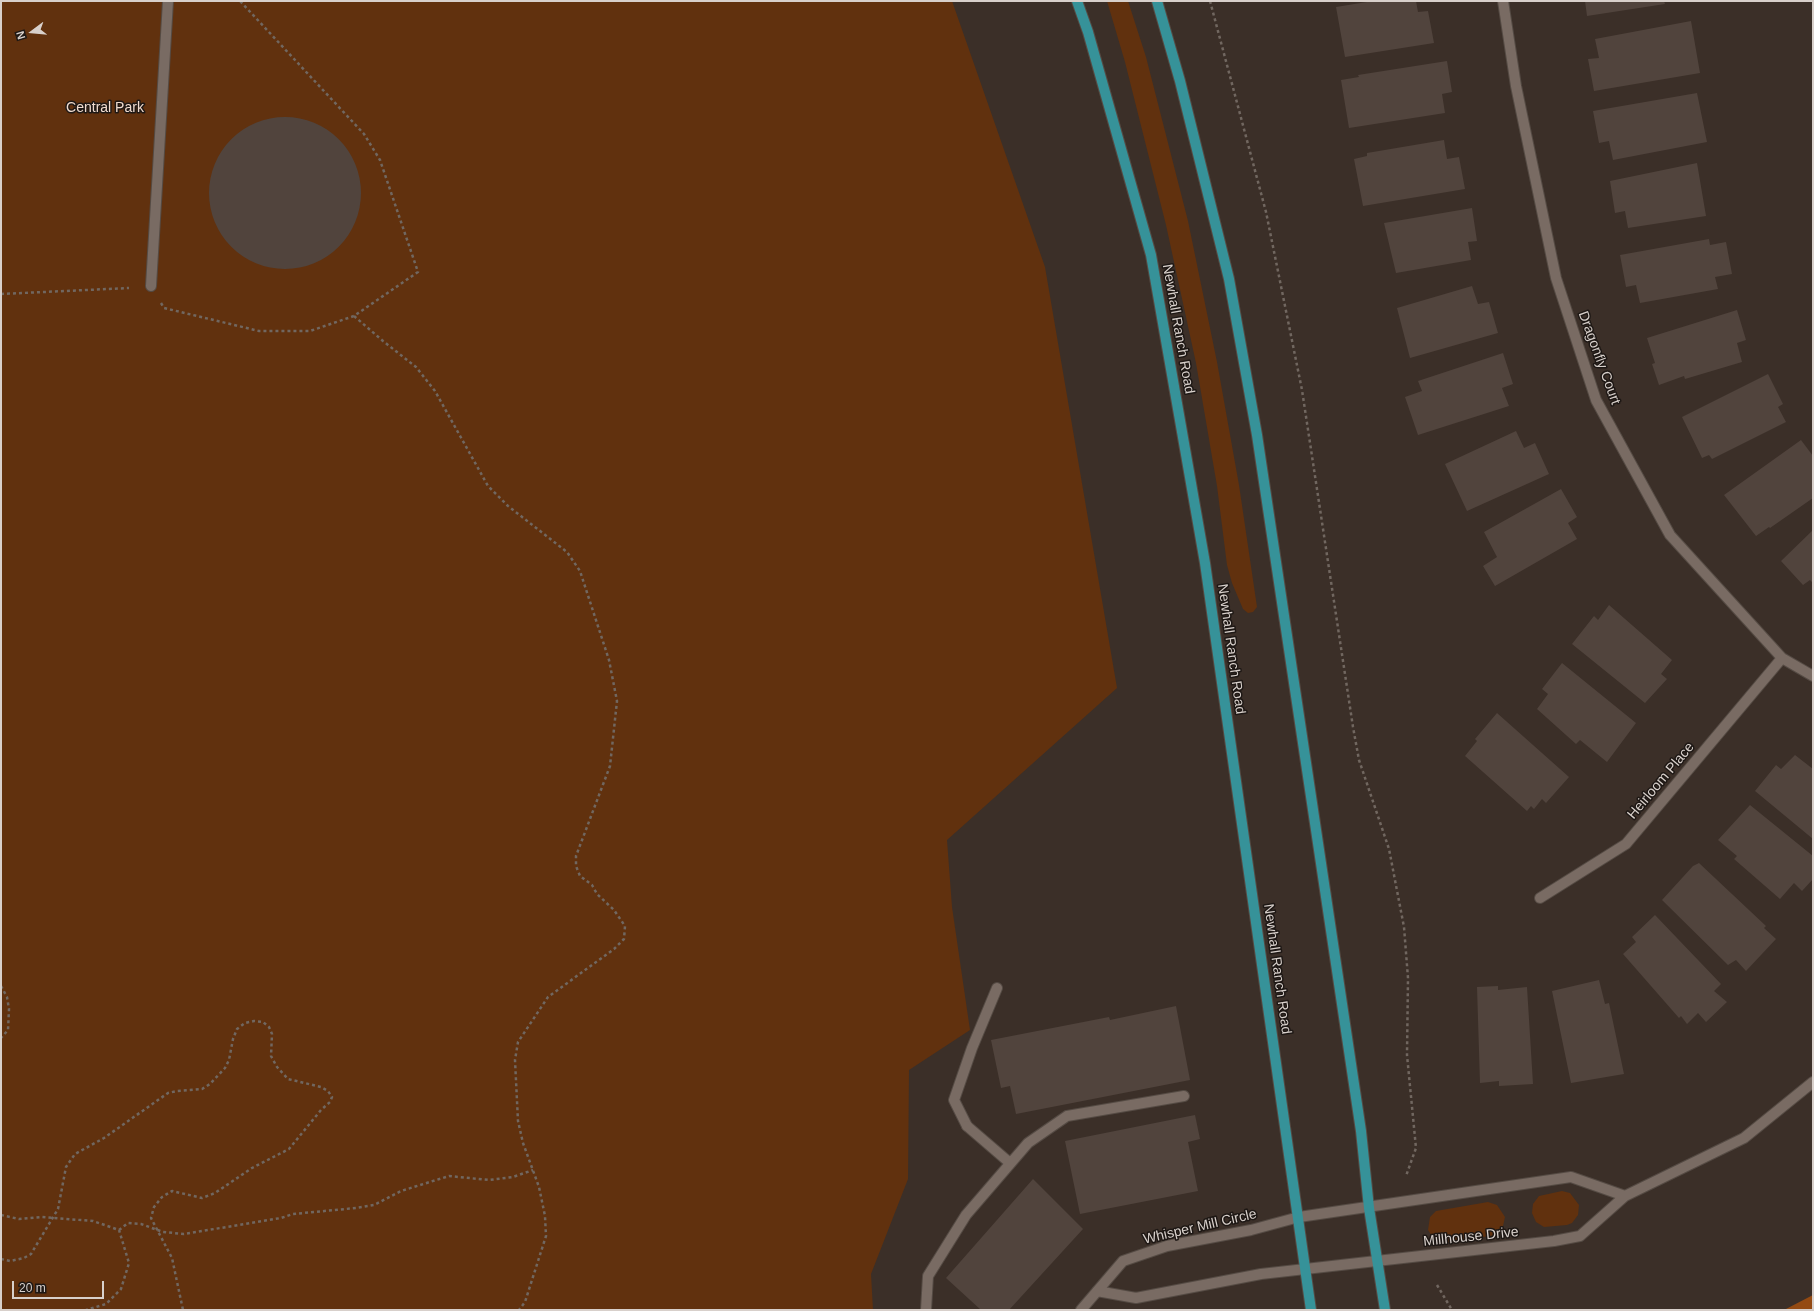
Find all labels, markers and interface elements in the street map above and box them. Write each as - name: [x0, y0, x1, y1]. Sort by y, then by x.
- north arrow: [12, 12, 52, 52]
- text: N: [14, 30, 27, 41]
- park label: Central Park: [66, 100, 144, 116]
- street label: Newhall Ranch Road: [1158, 263, 1198, 395]
- street label: Dragonfly Court: [1574, 309, 1624, 407]
- street label: Newhall Ranch Road: [1214, 583, 1248, 715]
- street label: Heirloom Place: [1624, 739, 1698, 823]
- street label: Newhall Ranch Road: [1260, 903, 1294, 1035]
- street label: Whisper Mill Circle: [1142, 1206, 1258, 1248]
- street label: Millhouse Drive: [1423, 1224, 1519, 1250]
- scale bar: [14, 1273, 106, 1299]
- text: 20 m: [19, 1281, 46, 1295]

